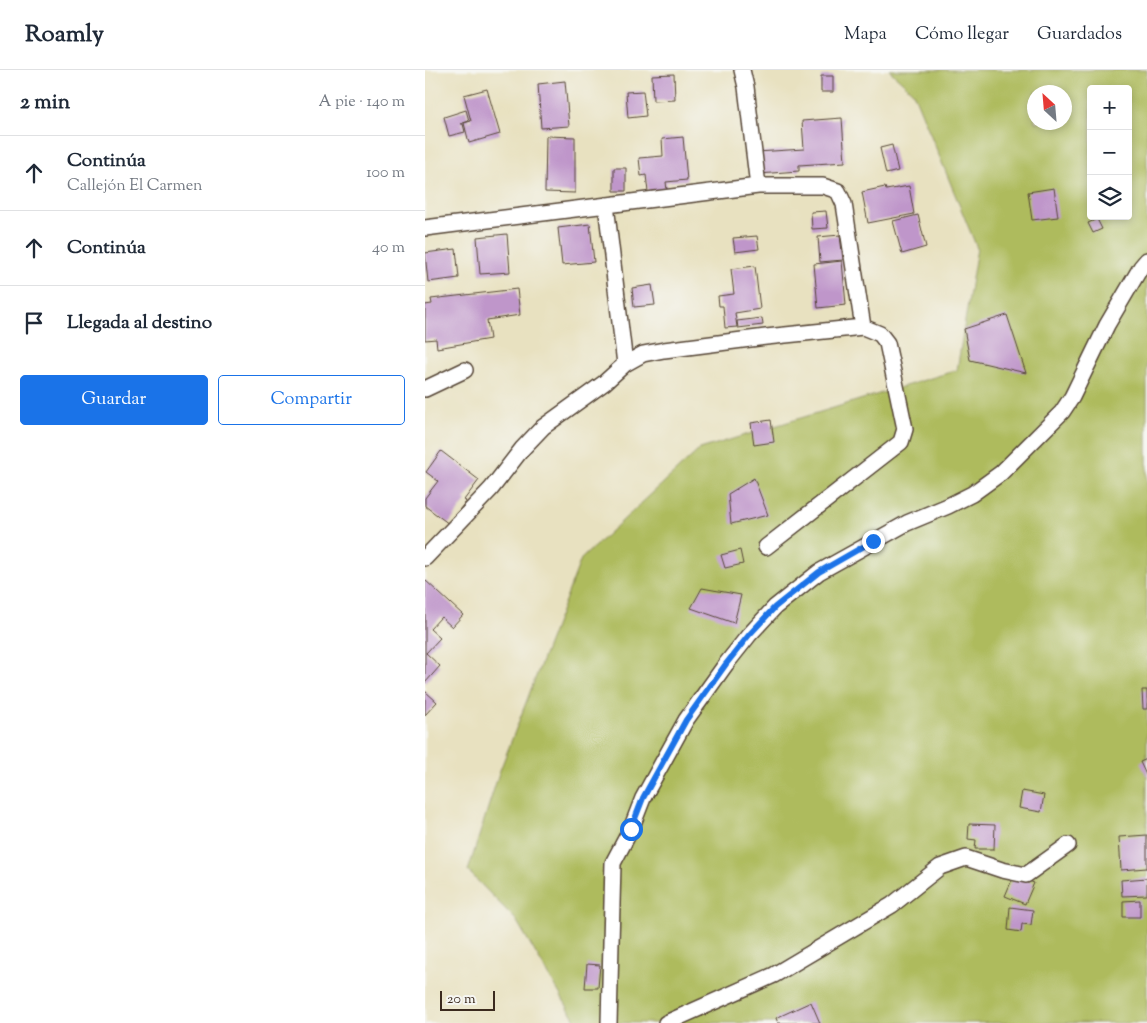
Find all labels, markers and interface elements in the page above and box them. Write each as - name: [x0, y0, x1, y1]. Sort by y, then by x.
- text: Roamly: [25, 18, 104, 52]
- text: Mapa: [844, 22, 887, 48]
- text: Cómo llegar: [915, 22, 1009, 48]
- text: Guardados: [1037, 22, 1122, 48]
- north arrow: [1027, 85, 1072, 130]
- map controls: [1087, 85, 1132, 220]
- button: +: [1087, 85, 1132, 130]
- text: 2 min: [20, 88, 70, 118]
- text: A pie · 140 m: [318, 91, 405, 114]
- button: −: [1087, 130, 1132, 175]
- text: Continúa: [67, 148, 146, 175]
- icon: ahead: [20, 159, 48, 187]
- text: 100 m: [366, 162, 405, 185]
- text: Callejón El Carmen: [67, 175, 203, 198]
- button: layers: [1087, 175, 1132, 220]
- icon: ahead: [20, 234, 48, 262]
- text: Continúa: [67, 235, 146, 262]
- text: 40 m: [372, 237, 405, 260]
- icon: arrive: [20, 309, 48, 337]
- text: Llegada al destino: [67, 310, 212, 337]
- button: Guardar: [20, 375, 208, 425]
- button: Compartir: [218, 375, 405, 425]
- route end: [862, 530, 885, 553]
- route start: [620, 818, 643, 841]
- scale bar: [440, 988, 495, 1011]
- text: 20 m: [447, 990, 476, 1010]

